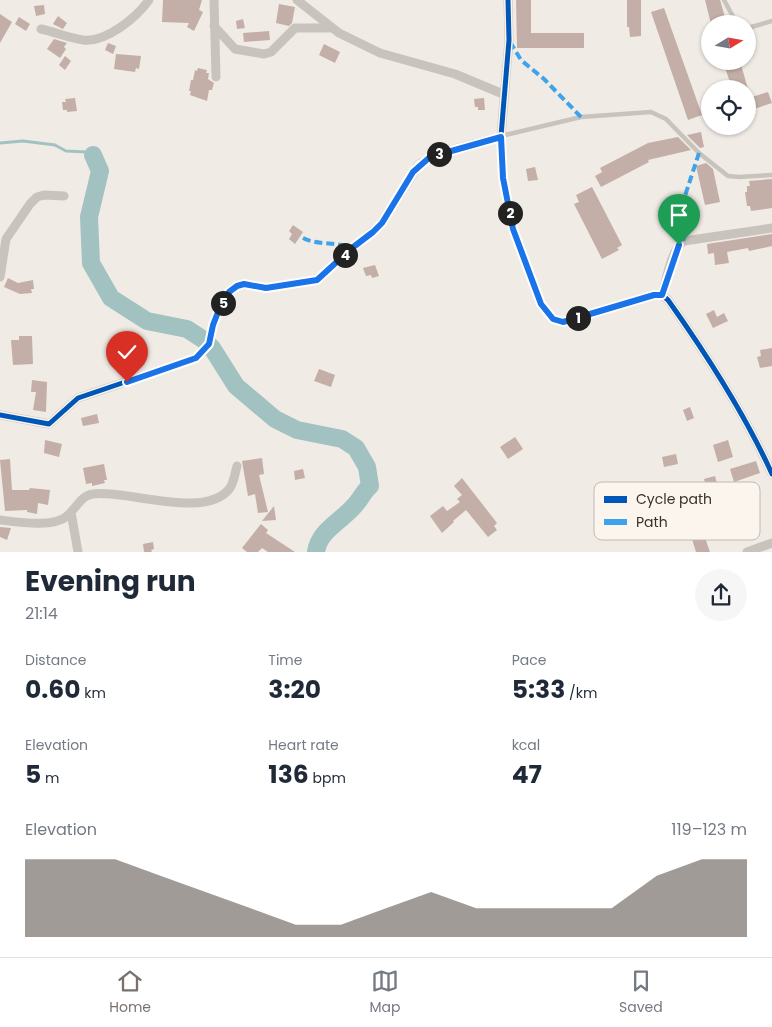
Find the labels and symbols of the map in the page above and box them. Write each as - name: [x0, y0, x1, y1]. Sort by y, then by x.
- north arrow: [701, 15, 756, 70]
- pin: 3: [426, 142, 452, 166]
- pin: [658, 194, 700, 245]
- pin: 2: [498, 200, 522, 226]
- pin: 4: [332, 242, 358, 268]
- pin: 5: [210, 290, 236, 316]
- pin: 1: [566, 306, 590, 330]
- pin: [106, 331, 148, 382]
- legend: [594, 482, 760, 540]
- text: Cycle path: [636, 489, 712, 509]
- text: Path: [636, 512, 668, 532]

